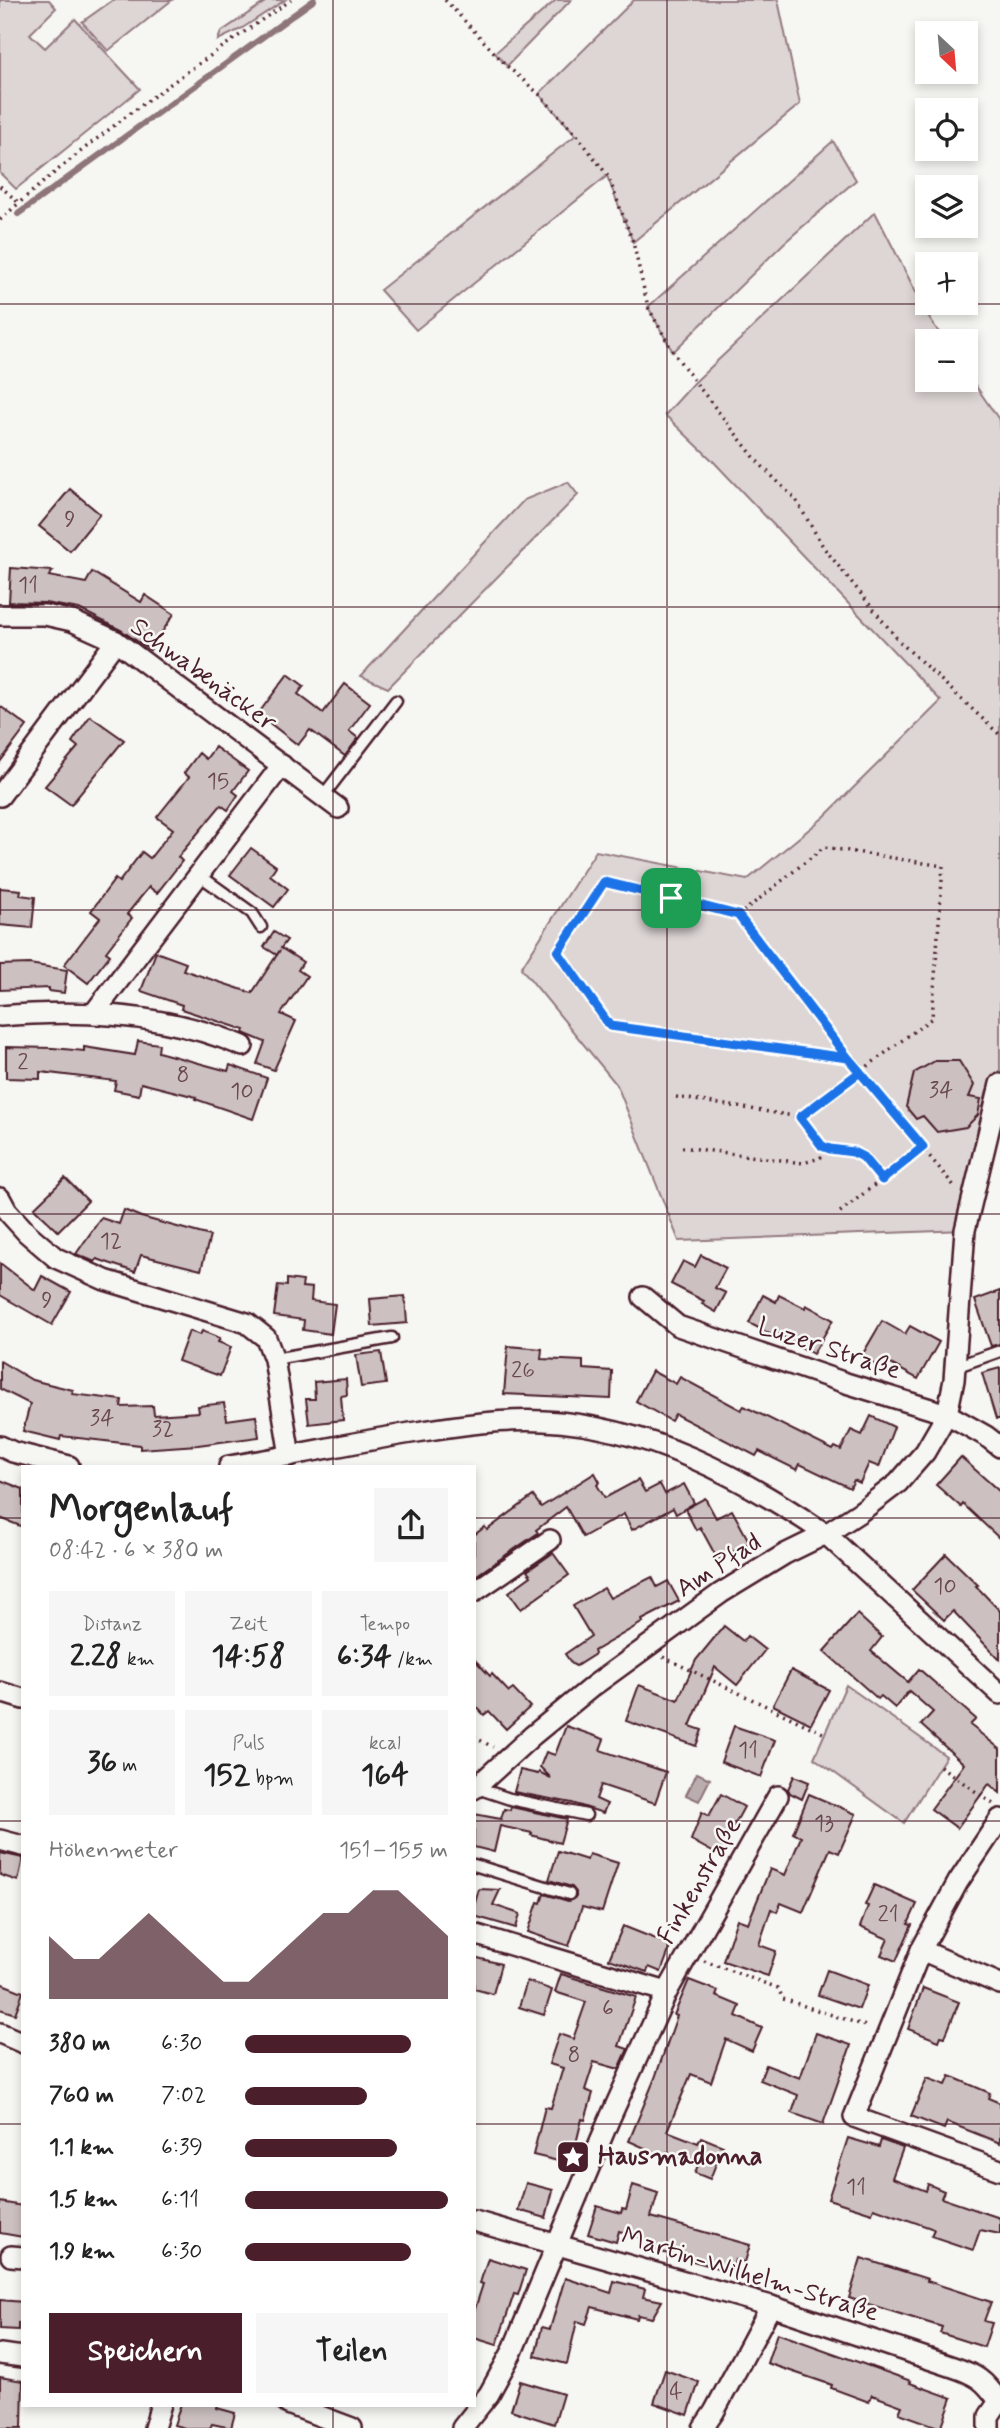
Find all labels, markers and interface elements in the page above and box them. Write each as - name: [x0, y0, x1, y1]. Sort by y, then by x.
- north arrow: [915, 21, 978, 84]
- map controls: [915, 21, 978, 392]
- button: locate: [915, 98, 978, 161]
- button: layers: [915, 175, 978, 238]
- button: +: [915, 252, 978, 315]
- button: −: [915, 329, 978, 392]
- house number: 9: [64, 505, 76, 535]
- house number: 11: [18, 571, 38, 601]
- street label: Schwabenäcker: [123, 610, 284, 740]
- house number: 15: [207, 767, 229, 797]
- pin: [641, 868, 701, 928]
- icon: arrive: [652, 879, 690, 917]
- house number: 2: [17, 1048, 29, 1078]
- house number: 8: [177, 1061, 189, 1091]
- house number: 34: [929, 1076, 953, 1106]
- house number: 10: [230, 1077, 254, 1107]
- house number: 12: [100, 1227, 122, 1257]
- house number: 9: [41, 1286, 53, 1316]
- street label: Luzer Straße: [753, 1310, 905, 1388]
- house number: 26: [511, 1356, 535, 1386]
- house number: 34: [90, 1404, 114, 1434]
- house number: 32: [152, 1415, 174, 1445]
- text: Morgenlauf: [49, 1485, 233, 1534]
- button: share: [374, 1488, 448, 1562]
- street label: Am Pfad: [670, 1526, 768, 1606]
- text: 08:42 · 6 × 380 m: [49, 1536, 223, 1566]
- house number: 10: [933, 1572, 957, 1602]
- text: Distanz: [82, 1612, 142, 1637]
- text: Zeit: [229, 1612, 268, 1637]
- text: Tempo: [360, 1612, 410, 1637]
- text: 2.28: [70, 1637, 122, 1676]
- text: 14:58: [211, 1637, 286, 1676]
- text: 6:34: [337, 1637, 392, 1676]
- text: km: [122, 1647, 155, 1672]
- text: /km: [392, 1647, 433, 1672]
- text: Puls: [232, 1731, 265, 1756]
- text: kcal: [369, 1731, 401, 1756]
- house number: 11: [738, 1736, 758, 1766]
- text: 36: [87, 1743, 117, 1782]
- text: m: [117, 1753, 137, 1778]
- text: 152: [203, 1756, 250, 1795]
- text: 164: [361, 1756, 409, 1795]
- text: bpm: [250, 1766, 294, 1791]
- house number: 13: [814, 1809, 834, 1839]
- street label: Finkenstraße: [650, 1811, 750, 1951]
- text: Höhenmeter: [49, 1836, 178, 1866]
- text: 151–155 m: [339, 1836, 448, 1866]
- house number: 21: [877, 1900, 899, 1930]
- house number: 6: [602, 1994, 614, 2024]
- text: 380 m: [49, 2029, 110, 2059]
- text: 6:30: [161, 2029, 202, 2059]
- house number: 8: [568, 2041, 580, 2071]
- text: 760 m: [49, 2081, 114, 2111]
- text: 7:02: [161, 2081, 206, 2111]
- text: 1.1 km: [49, 2133, 114, 2163]
- text: 6:39: [161, 2133, 203, 2163]
- place icon: Hausmadonna: [554, 2138, 592, 2176]
- place label: Hausmadonna: [598, 2140, 762, 2174]
- house number: 11: [846, 2173, 866, 2203]
- text: 1.5 km: [49, 2185, 118, 2215]
- text: 6:11: [161, 2185, 199, 2215]
- street label: Martin-Wilhelm-Straße: [617, 2220, 883, 2330]
- text: 1.9 km: [49, 2237, 115, 2267]
- text: 6:30: [161, 2237, 202, 2267]
- button: Speichern: [49, 2313, 242, 2393]
- button: Teilen: [256, 2313, 448, 2393]
- house number: 4: [669, 2377, 683, 2407]

